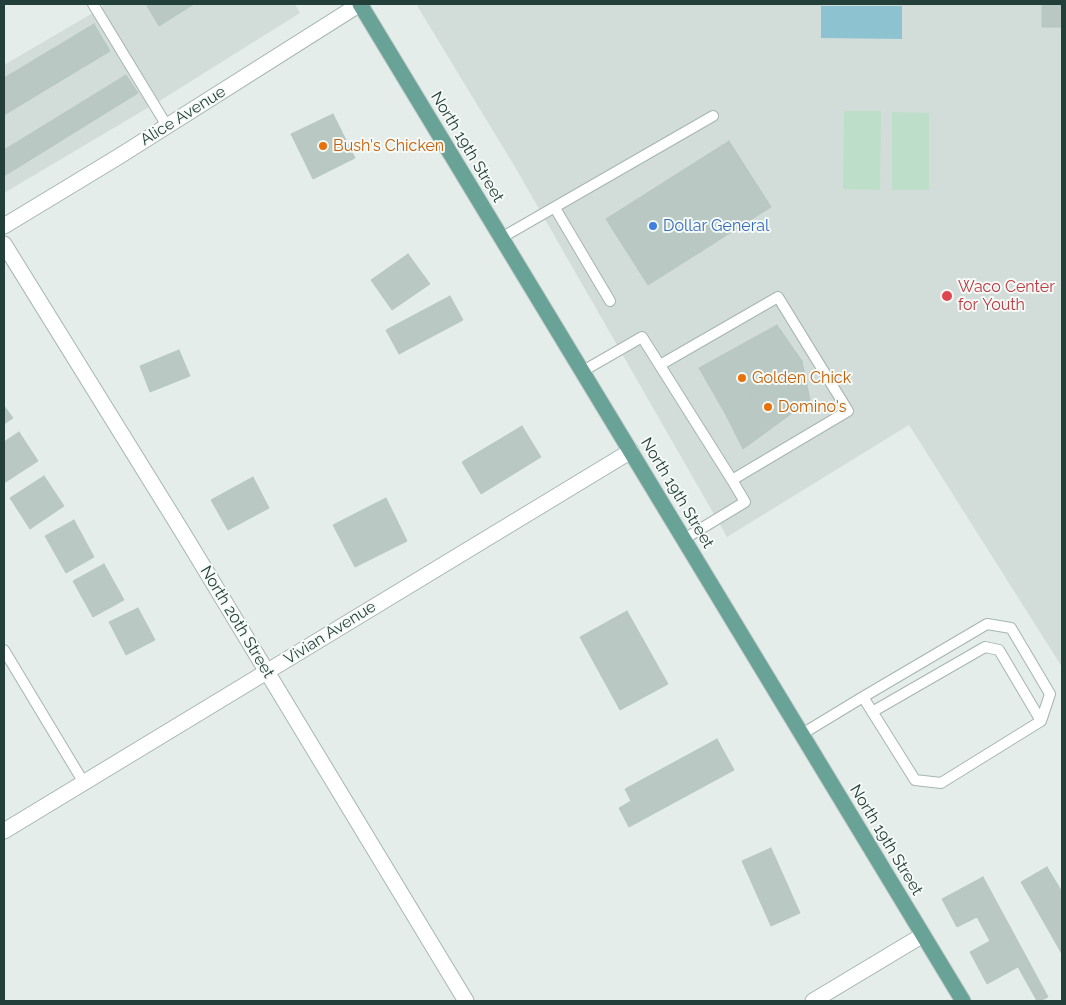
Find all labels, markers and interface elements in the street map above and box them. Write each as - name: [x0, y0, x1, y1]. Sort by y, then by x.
- street label: Alice Avenue: [137, 82, 229, 150]
- street label: North 19th Street: [426, 88, 508, 206]
- place label: Bush's Chicken: [333, 136, 444, 156]
- marker: Bush's Chicken: [317, 140, 329, 152]
- place label: Dollar General: [663, 216, 769, 236]
- marker: Dollar General: [647, 220, 659, 232]
- place label: Waco Center for Youth: [958, 277, 1055, 315]
- marker: Waco Center for Youth: [940, 289, 954, 303]
- place label: Golden Chick: [752, 368, 851, 388]
- marker: Golden Chick: [736, 372, 748, 384]
- place label: Domino's: [778, 397, 846, 417]
- marker: Domino's: [762, 401, 774, 413]
- street label: North 19th Street: [636, 434, 718, 552]
- street label: North 20th Street: [196, 562, 278, 682]
- street label: Vivian Avenue: [281, 597, 379, 669]
- street label: North 19th Street: [845, 781, 927, 899]

